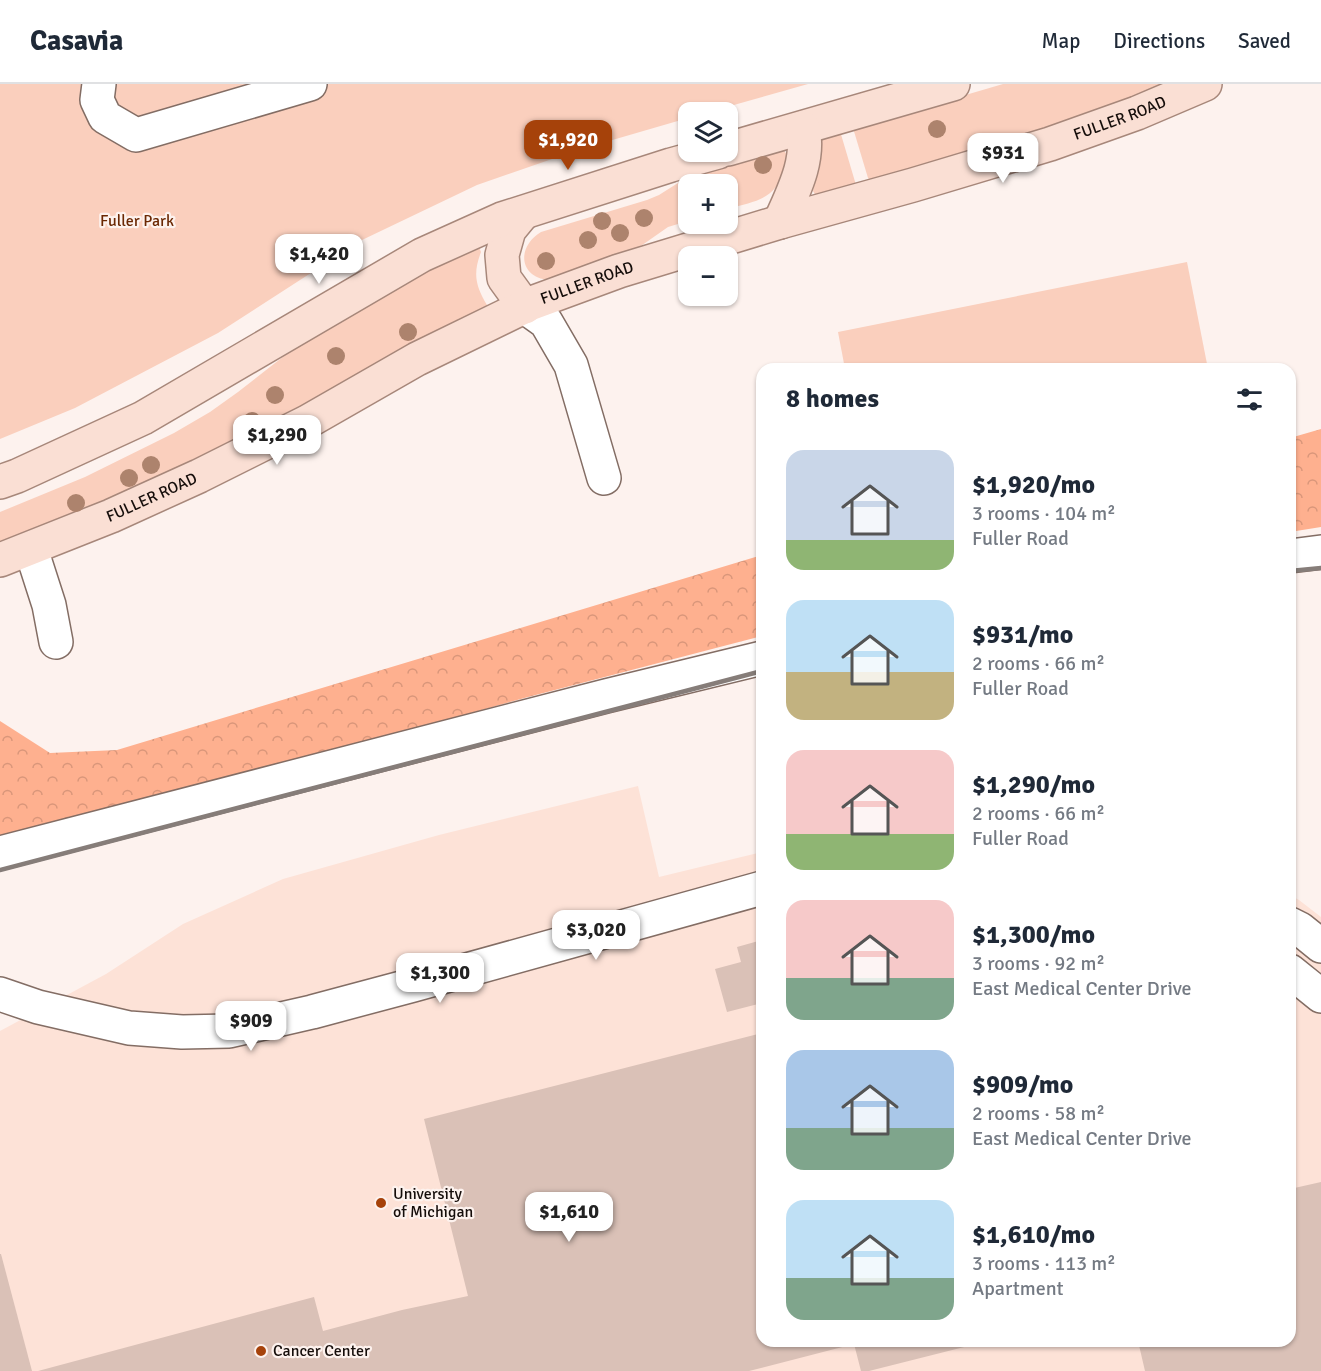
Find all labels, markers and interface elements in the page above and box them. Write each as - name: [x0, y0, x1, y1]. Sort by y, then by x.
- text: Casavia: [30, 24, 123, 58]
- text: Map: [1042, 28, 1080, 54]
- text: Directions: [1113, 28, 1205, 54]
- text: Saved: [1238, 28, 1291, 54]
- street label: FULLER ROAD: [1071, 92, 1169, 145]
- map controls: [678, 102, 738, 306]
- button: layers: [678, 102, 738, 162]
- pin: $1,920: [519, 120, 617, 171]
- text: $1,920: [538, 127, 598, 152]
- pin: $931: [967, 133, 1039, 184]
- text: $931: [981, 140, 1025, 165]
- button: +: [678, 174, 738, 234]
- park label: Fuller Park: [100, 211, 174, 231]
- pin: $1,420: [270, 234, 368, 285]
- text: $1,420: [289, 241, 349, 266]
- button: −: [678, 246, 738, 306]
- street label: FULLER ROAD: [538, 257, 636, 309]
- text: 8 homes: [786, 383, 879, 415]
- icon: filters: [1233, 383, 1266, 416]
- pin: $1,290: [228, 415, 326, 466]
- text: $1,290: [247, 422, 307, 447]
- street label: FULLER ROAD: [103, 468, 200, 527]
- text: $1,920/mo: [972, 469, 1095, 501]
- icon: home: [834, 474, 906, 546]
- text: 3 rooms · 104 m²: [972, 501, 1116, 526]
- text: Fuller Road: [972, 526, 1069, 551]
- text: $931/mo: [972, 619, 1073, 651]
- icon: home: [834, 624, 906, 696]
- text: 2 rooms · 66 m²: [972, 651, 1105, 676]
- text: Fuller Road: [972, 676, 1069, 701]
- text: $1,290/mo: [972, 769, 1095, 801]
- icon: home: [834, 774, 906, 846]
- text: 2 rooms · 66 m²: [972, 801, 1105, 826]
- text: Fuller Road: [972, 826, 1069, 851]
- pin: $3,020: [547, 910, 645, 961]
- text: $3,020: [566, 917, 626, 942]
- text: $1,300/mo: [972, 919, 1095, 951]
- icon: home: [834, 924, 906, 996]
- text: 3 rooms · 92 m²: [972, 951, 1105, 976]
- pin: $1,300: [391, 953, 489, 1004]
- text: $1,300: [410, 960, 470, 985]
- text: East Medical Center Drive: [972, 976, 1192, 1001]
- pin: $909: [215, 1001, 287, 1052]
- text: $909: [229, 1008, 273, 1033]
- text: $909/mo: [972, 1069, 1073, 1101]
- icon: home: [834, 1074, 906, 1146]
- text: 2 rooms · 58 m²: [972, 1101, 1105, 1126]
- text: East Medical Center Drive: [972, 1126, 1192, 1151]
- place label: University of Michigan: [393, 1184, 473, 1222]
- pin: $1,610: [520, 1192, 618, 1243]
- marker: University of Michigan: [374, 1196, 388, 1210]
- text: $1,610: [539, 1199, 599, 1224]
- text: $1,610/mo: [972, 1219, 1095, 1251]
- icon: home: [834, 1224, 906, 1296]
- text: 3 rooms · 113 m²: [972, 1251, 1116, 1276]
- text: Apartment: [972, 1276, 1064, 1301]
- place label: Cancer Center: [273, 1341, 370, 1361]
- marker: Cancer Center: [254, 1344, 268, 1358]

